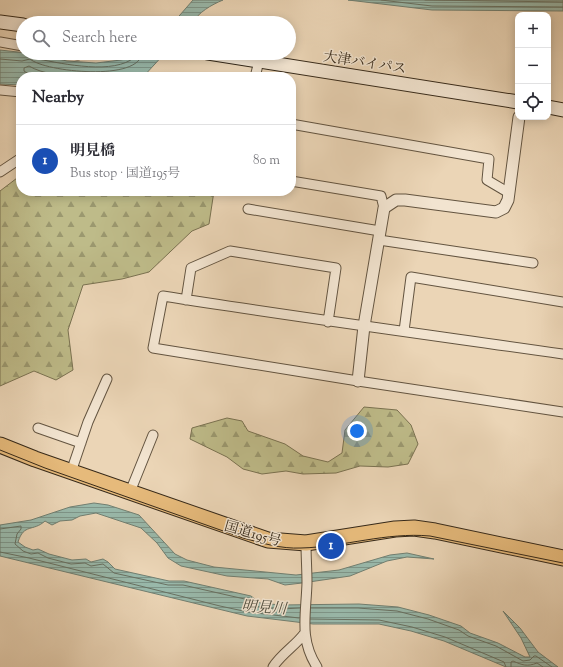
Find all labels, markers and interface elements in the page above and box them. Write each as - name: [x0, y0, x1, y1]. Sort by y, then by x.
- map controls: [515, 12, 551, 120]
- button: +: [515, 12, 551, 48]
- search box: [16, 16, 296, 60]
- icon: search: [30, 27, 52, 49]
- text: Search here: [62, 28, 137, 49]
- street label: 大津バイパス: [322, 48, 408, 80]
- button: −: [515, 48, 551, 84]
- button: locate: [515, 84, 551, 120]
- text: Nearby: [32, 86, 84, 110]
- text: 明見橋: [70, 141, 115, 162]
- text: 1: [43, 152, 47, 170]
- text: 80 m: [253, 152, 280, 170]
- text: Bus stop · 国道195号: [70, 165, 180, 183]
- your location: [347, 421, 367, 441]
- street label: 国道195号: [222, 517, 283, 553]
- pin: 1: [318, 531, 344, 561]
- water label: 明見川: [241, 596, 289, 621]

